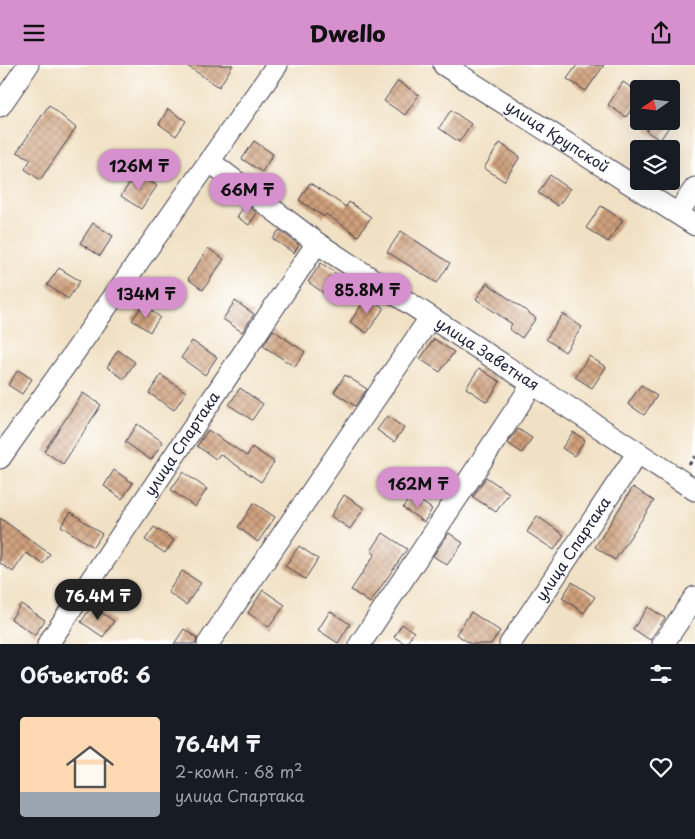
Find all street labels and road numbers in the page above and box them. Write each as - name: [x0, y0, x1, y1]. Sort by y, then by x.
- street label: улица Крупской: [501, 94, 614, 178]
- street label: улица Заветная: [432, 311, 544, 395]
- street label: улица Спартака: [138, 386, 225, 500]
- street label: улица Спартака: [529, 491, 616, 605]

